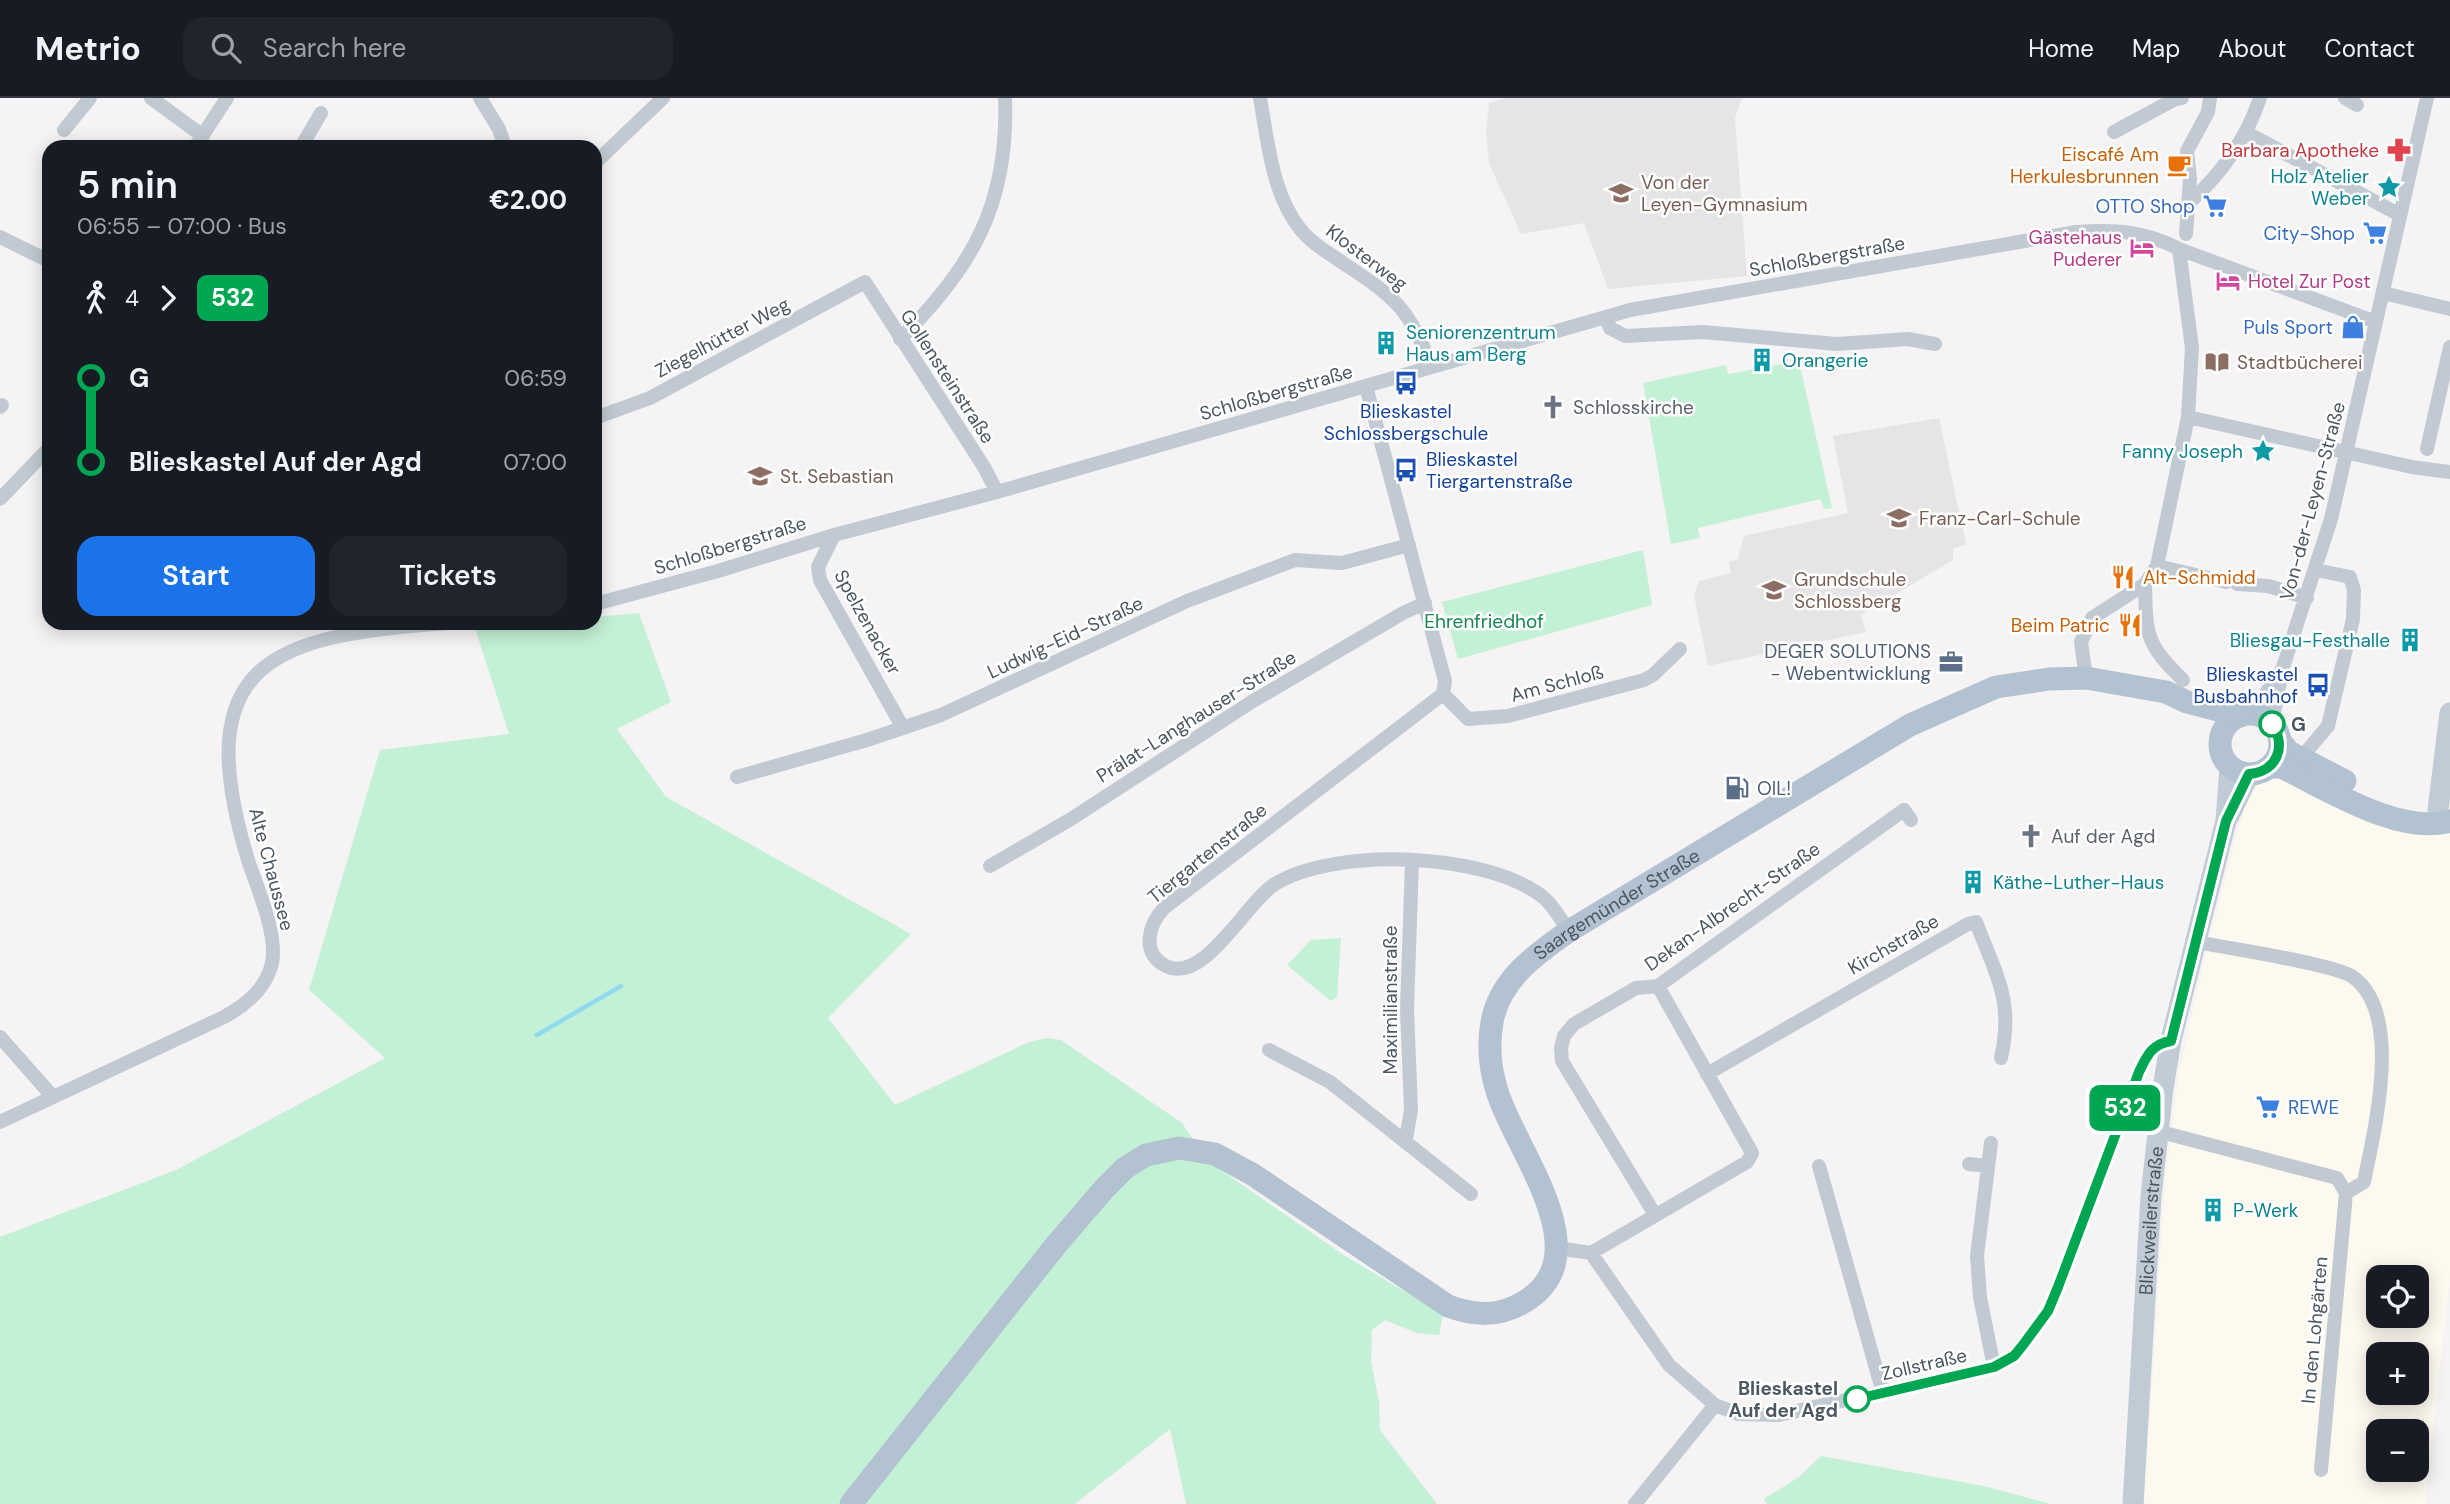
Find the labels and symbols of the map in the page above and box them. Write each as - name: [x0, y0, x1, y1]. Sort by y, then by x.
- pharmacy icon: Barbara Apotheke: [2385, 136, 2413, 164]
- place label: Barbara Apotheke: [2221, 138, 2379, 163]
- place label: Eiscafé Am Herkulesbrunnen: [2010, 142, 2159, 189]
- cafe icon: Eiscafé Am Herkulesbrunnen: [2165, 151, 2193, 179]
- place label: Holz Atelier Weber: [2270, 164, 2369, 211]
- place label: Von der Leyen-Gymnasium: [1641, 170, 1808, 217]
- place icon: Holz Atelier Weber: [2375, 173, 2403, 201]
- school or university icon: Von der Leyen-Gymnasium: [1607, 179, 1635, 207]
- supermarket icon: OTTO Shop: [2201, 192, 2229, 220]
- place label: OTTO Shop: [2095, 194, 2195, 219]
- street label: Klosterweg: [1321, 218, 1413, 297]
- supermarket icon: City-Shop: [2361, 219, 2389, 247]
- place label: City-Shop: [2263, 221, 2355, 246]
- place label: Gästehaus Puderer: [2028, 225, 2122, 272]
- street label: Schloßbergstraße: [1747, 230, 1907, 283]
- hotel icon: Gästehaus Puderer: [2128, 234, 2156, 262]
- hotel icon: Hotel Zur Post: [2214, 267, 2242, 295]
- place label: Hotel Zur Post: [2248, 269, 2371, 294]
- street label: Ziegelhütter Weg: [651, 291, 794, 383]
- street label: Gollensteinstraße: [895, 304, 1000, 448]
- shop icon: Puls Sport: [2339, 313, 2367, 341]
- place label: Puls Sport: [2244, 315, 2333, 340]
- place label: Seniorenzentrum Haus am Berg: [1406, 320, 1556, 367]
- building icon: Seniorenzentrum Haus am Berg: [1372, 329, 1400, 357]
- building icon: Orangerie: [1748, 346, 1776, 374]
- place label: Orangerie: [1782, 348, 1868, 373]
- library icon: Stadtbücherei: [2203, 348, 2231, 376]
- place label: Stadtbücherei: [2237, 350, 2363, 375]
- street label: Schloßbergstraße: [1197, 359, 1356, 426]
- bus stop icon: Blieskastel Schlossbergschule: [1392, 369, 1420, 397]
- church icon: Schlosskirche: [1539, 393, 1567, 421]
- place label: Schlosskirche: [1573, 395, 1694, 420]
- place label: Blieskastel Schlossbergschule: [1324, 399, 1488, 446]
- street label: Von-der-Leyen-Straße: [2274, 399, 2351, 603]
- place icon: Fanny Joseph: [2249, 437, 2277, 465]
- place label: Fanny Joseph: [2122, 439, 2243, 464]
- place label: Blieskastel Tiergartenstraße: [1426, 447, 1573, 494]
- bus stop icon: Blieskastel Tiergartenstraße: [1392, 456, 1420, 484]
- school or university icon: St. Sebastian: [746, 462, 774, 490]
- place label: St. Sebastian: [780, 464, 894, 489]
- school or university icon: Franz-Carl-Schule: [1885, 504, 1913, 532]
- place label: Franz-Carl-Schule: [1919, 506, 2081, 531]
- street label: Schloßbergstraße: [651, 510, 809, 581]
- restaurant icon: Alt-Schmidd: [2109, 563, 2137, 591]
- street label: Spelzenacker: [828, 565, 907, 679]
- place label: Alt-Schmidd: [2143, 565, 2256, 590]
- place label: Grundschule Schlossberg: [1794, 567, 1906, 614]
- school or university icon: Grundschule Schlossberg: [1760, 576, 1788, 604]
- street label: Ludwig-Eid-Straße: [983, 590, 1147, 685]
- park label: Ehrenfriedhof: [1424, 609, 1544, 634]
- restaurant icon: Beim Patric: [2116, 611, 2144, 639]
- place label: Beim Patric: [2011, 613, 2110, 638]
- building icon: Bliesgau-Festhalle: [2396, 626, 2424, 654]
- place label: Bliesgau-Festhalle: [2230, 628, 2390, 653]
- place label: DEGER SOLUTIONS - Webentwicklung: [1764, 639, 1931, 686]
- street label: Prälat-Langhauser-Straße: [1092, 645, 1301, 788]
- office icon: DEGER SOLUTIONS - Webentwicklung: [1937, 648, 1965, 676]
- street label: Am Schloß: [1508, 659, 1606, 708]
- place label: Blieskastel Busbahnhof: [2193, 662, 2298, 709]
- bus stop icon: Blieskastel Busbahnhof: [2304, 671, 2332, 699]
- marker: G: [2259, 711, 2285, 737]
- place label: G: [2291, 712, 2306, 737]
- fuel station icon: OIL!: [1723, 774, 1751, 802]
- place label: OIL!: [1757, 776, 1791, 801]
- street label: Tiergartenstraße: [1142, 798, 1272, 909]
- street label: Alte Chaussee: [243, 805, 300, 933]
- church icon: Auf der Agd: [2017, 822, 2045, 850]
- place label: Auf der Agd: [2051, 824, 2155, 849]
- street label: Dekan-Albrecht-Straße: [1640, 836, 1825, 977]
- street label: Saargemünder Straße: [1528, 843, 1705, 966]
- building icon: Käthe-Luther-Haus: [1959, 868, 1987, 896]
- place label: Käthe-Luther-Haus: [1993, 870, 2164, 895]
- street label: Kirchstraße: [1843, 908, 1943, 981]
- street label: Maximilianstraße: [1378, 926, 1403, 1074]
- line badge: 532: [2085, 1085, 2165, 1131]
- supermarket icon: REWE: [2254, 1093, 2282, 1121]
- place label: REWE: [2288, 1095, 2339, 1120]
- street label: Blickweilerstraße: [2133, 1145, 2169, 1296]
- building icon: P-Werk: [2199, 1196, 2227, 1224]
- place label: P-Werk: [2233, 1198, 2299, 1223]
- street label: In den Lohgärten: [2296, 1255, 2333, 1405]
- street label: Zollstraße: [1879, 1343, 1969, 1386]
- place label: Blieskastel Auf der Agd: [1729, 1376, 1838, 1423]
- marker: Blieskastel Auf der Agd: [1844, 1386, 1870, 1412]

